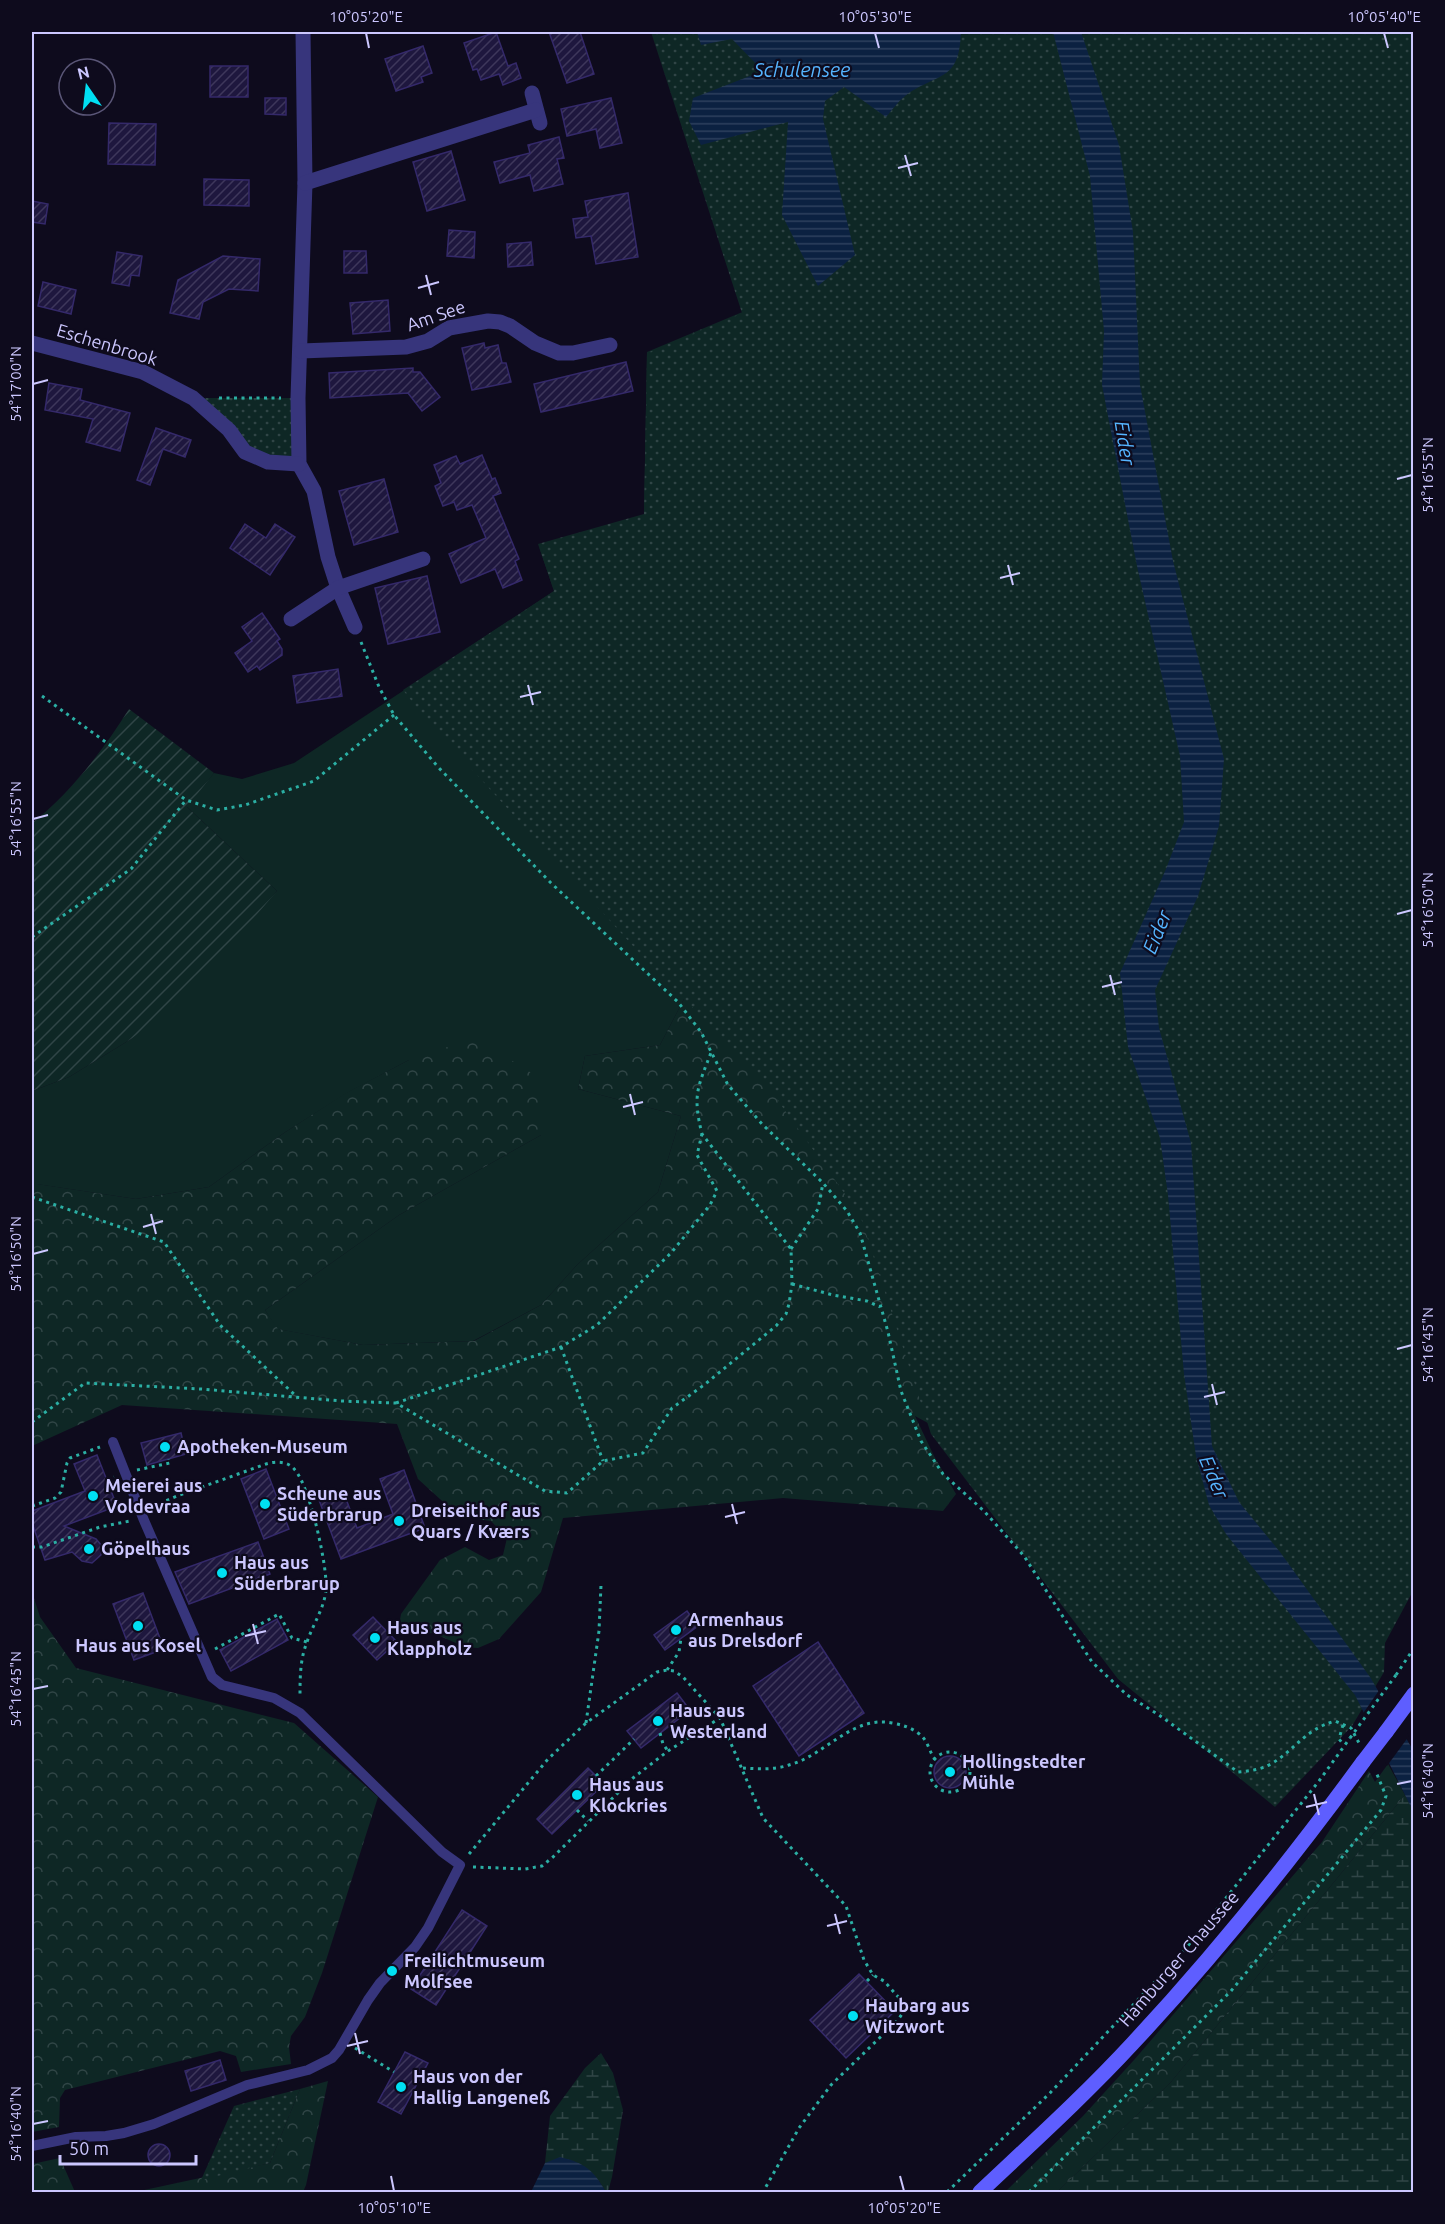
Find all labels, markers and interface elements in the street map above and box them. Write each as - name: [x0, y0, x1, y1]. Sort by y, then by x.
- text: 10°05'20"E: [329, 8, 403, 25]
- text: 10°05'30"E: [838, 8, 912, 25]
- text: 10°05'40"E: [1347, 8, 1421, 25]
- north arrow: [57, 57, 117, 117]
- water label: Schulensee: [753, 58, 850, 81]
- text: N: [75, 62, 91, 83]
- street label: Am See: [404, 296, 468, 334]
- street label: Eschenbrook: [55, 319, 160, 369]
- text: 54°17'00"N: [7, 346, 24, 422]
- water label: Eider: [1111, 419, 1141, 468]
- text: 54°16'55"N: [1419, 437, 1436, 513]
- text: 54°16'55"N: [7, 781, 24, 857]
- text: 54°16'50"N: [1419, 872, 1436, 948]
- water label: Eider: [1138, 906, 1176, 957]
- text: 54°16'50"N: [7, 1216, 24, 1292]
- text: 54°16'45"N: [1419, 1307, 1436, 1383]
- place label: Apotheken-Museum: [177, 1436, 348, 1456]
- marker: Apotheken-Museum: [158, 1440, 172, 1454]
- water label: Eider: [1195, 1452, 1234, 1503]
- place label: Meierei aus Voldevraa: [105, 1475, 202, 1516]
- place label: Scheune aus Süderbrarup: [277, 1483, 383, 1524]
- marker: Meierei aus Voldevraa: [86, 1489, 100, 1503]
- marker: Scheune aus Süderbrarup: [258, 1497, 272, 1511]
- place label: Dreiseithof aus Quars / Kværs: [411, 1500, 540, 1541]
- marker: Dreiseithof aus Quars / Kværs: [392, 1514, 406, 1528]
- place label: Göpelhaus: [101, 1538, 190, 1558]
- marker: Göpelhaus: [82, 1542, 96, 1556]
- place label: Haus aus Süderbrarup: [234, 1552, 340, 1593]
- marker: Haus aus Süderbrarup: [215, 1566, 229, 1580]
- place label: Armenhaus aus Drelsdorf: [688, 1609, 803, 1650]
- place label: Haus aus Klappholz: [387, 1617, 472, 1658]
- marker: Haus aus Kosel: [131, 1619, 145, 1633]
- marker: Armenhaus aus Drelsdorf: [669, 1623, 683, 1637]
- marker: Haus aus Klappholz: [368, 1631, 382, 1645]
- place label: Haus aus Kosel: [75, 1635, 201, 1655]
- text: 54°16'45"N: [7, 1651, 24, 1727]
- place label: Haus aus Westerland: [670, 1700, 767, 1741]
- marker: Haus aus Westerland: [651, 1714, 665, 1728]
- text: 54°16'40"N: [1419, 1743, 1436, 1819]
- place label: Hollingstedter Mühle: [962, 1751, 1086, 1792]
- marker: Hollingstedter Mühle: [943, 1765, 957, 1779]
- place label: Haus aus Klockries: [589, 1774, 667, 1815]
- marker: Haus aus Klockries: [570, 1788, 584, 1802]
- street label: Hamburger Chaussee: [1114, 1887, 1242, 2030]
- place label: Freilichtmuseum Molfsee: [404, 1950, 545, 1991]
- marker: Freilichtmuseum Molfsee: [385, 1964, 399, 1978]
- place label: Haubarg aus Witzwort: [865, 1995, 970, 2036]
- marker: Haubarg aus Witzwort: [846, 2009, 860, 2023]
- place label: Haus von der Hallig Langeneß: [413, 2066, 550, 2107]
- marker: Haus von der Hallig Langeneß: [394, 2080, 408, 2094]
- text: 54°16'40"N: [7, 2086, 24, 2162]
- scale bar: [60, 2128, 196, 2166]
- text: 50 m: [69, 2138, 109, 2158]
- text: 10°05'10"E: [357, 2199, 431, 2216]
- text: 10°05'20"E: [867, 2199, 941, 2216]

